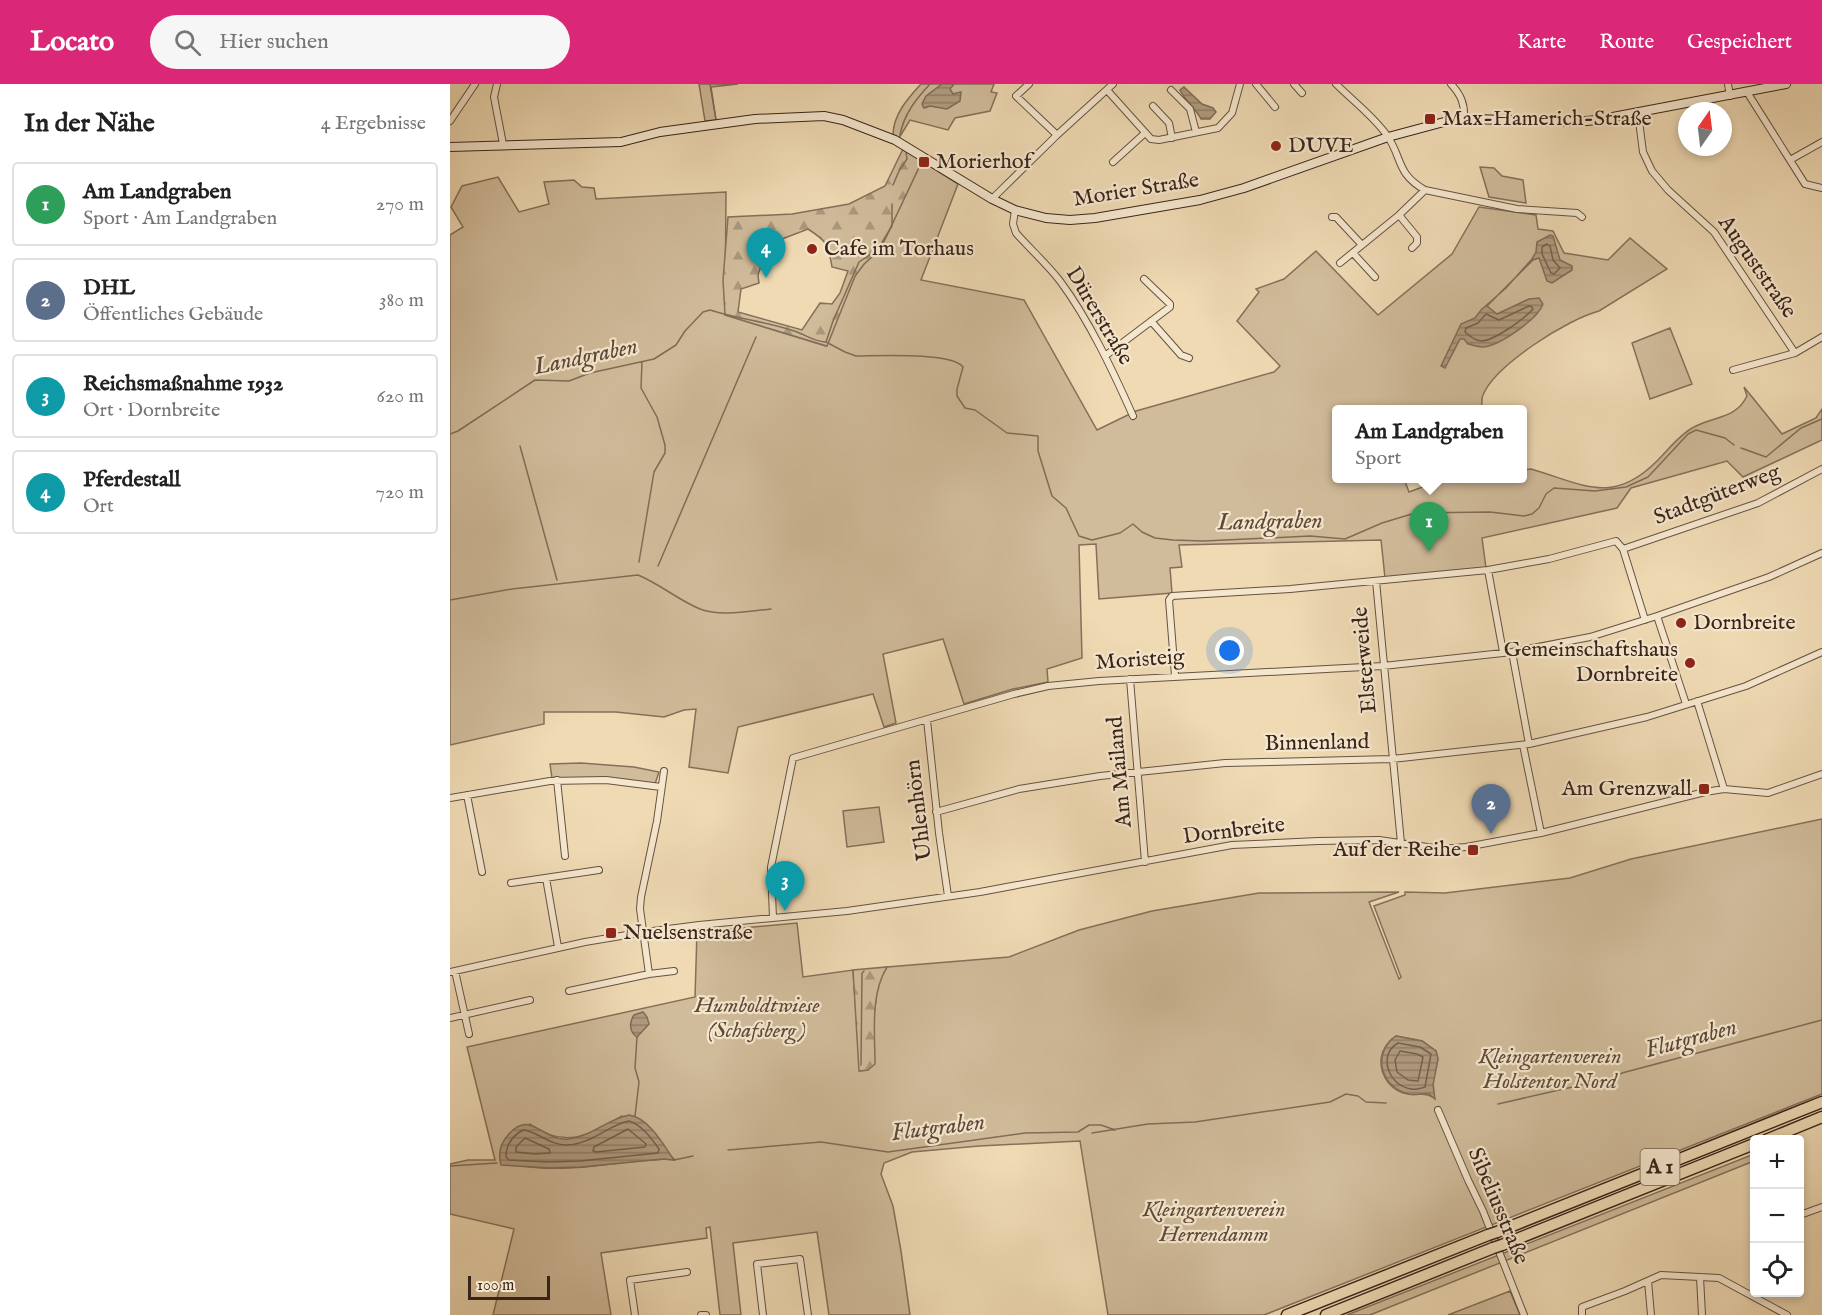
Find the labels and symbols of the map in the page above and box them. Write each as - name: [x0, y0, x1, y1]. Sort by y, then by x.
- north arrow: [1678, 102, 1732, 156]
- place label: Max-Hamerich-Straße: [1442, 105, 1652, 133]
- marker: Max-Hamerich-Straße: [1423, 112, 1437, 126]
- place label: DUVE: [1288, 132, 1354, 160]
- marker: DUVE: [1269, 139, 1283, 153]
- place label: Morierhof: [936, 148, 1036, 176]
- marker: Morierhof: [917, 155, 931, 169]
- street label: Morier Straße: [1071, 166, 1201, 214]
- street label: Auguststraße: [1711, 209, 1803, 324]
- pin: 4: [746, 228, 786, 278]
- place label: Cafe im Torhaus: [824, 235, 974, 263]
- marker: Cafe im Torhaus: [805, 242, 819, 256]
- street label: Dürerstraße: [1059, 262, 1139, 370]
- water label: Landgraben: [530, 331, 641, 383]
- street label: Stadtgüterweg: [1650, 458, 1785, 532]
- pin: 1: [1410, 502, 1448, 552]
- water label: Landgraben: [1216, 506, 1323, 538]
- street label: Elsterweide: [1346, 606, 1384, 714]
- place label: Dornbreite: [1693, 609, 1796, 637]
- marker: Dornbreite: [1674, 616, 1688, 630]
- your location: [1215, 636, 1244, 665]
- place label: Gemeinschaftshaus Dornbreite: [1504, 636, 1678, 689]
- street label: Moristeig: [1094, 643, 1187, 677]
- marker: Gemeinschaftshaus Dornbreite: [1683, 656, 1697, 670]
- street label: Am Mailand: [1101, 715, 1139, 830]
- street label: Binnenland: [1264, 728, 1370, 758]
- street label: Uhlenhörn: [899, 758, 939, 862]
- place label: Am Grenzwall: [1561, 775, 1692, 803]
- marker: Am Grenzwall: [1697, 782, 1711, 796]
- pin: 2: [1472, 784, 1510, 834]
- street label: Dornbreite: [1181, 811, 1287, 851]
- place label: Auf der Reihe: [1332, 836, 1461, 864]
- marker: Auf der Reihe: [1466, 843, 1480, 857]
- pin: 3: [766, 862, 804, 911]
- place label: Nuelsenstraße: [623, 919, 753, 947]
- marker: Nuelsenstraße: [604, 926, 618, 940]
- park label: Humboldtwiese (Schafsberg): [693, 992, 820, 1045]
- water label: Flutgraben: [1641, 1012, 1741, 1066]
- park label: Kleingartenverein Holstentor Nord: [1478, 1043, 1621, 1096]
- water label: Flutgraben: [889, 1107, 987, 1149]
- street label: Sibeliusstraße: [1461, 1143, 1535, 1269]
- road number: A 1: [1640, 1149, 1680, 1185]
- park label: Kleingartenverein Herrendamm: [1142, 1196, 1285, 1249]
- scale bar: [468, 1273, 550, 1300]

